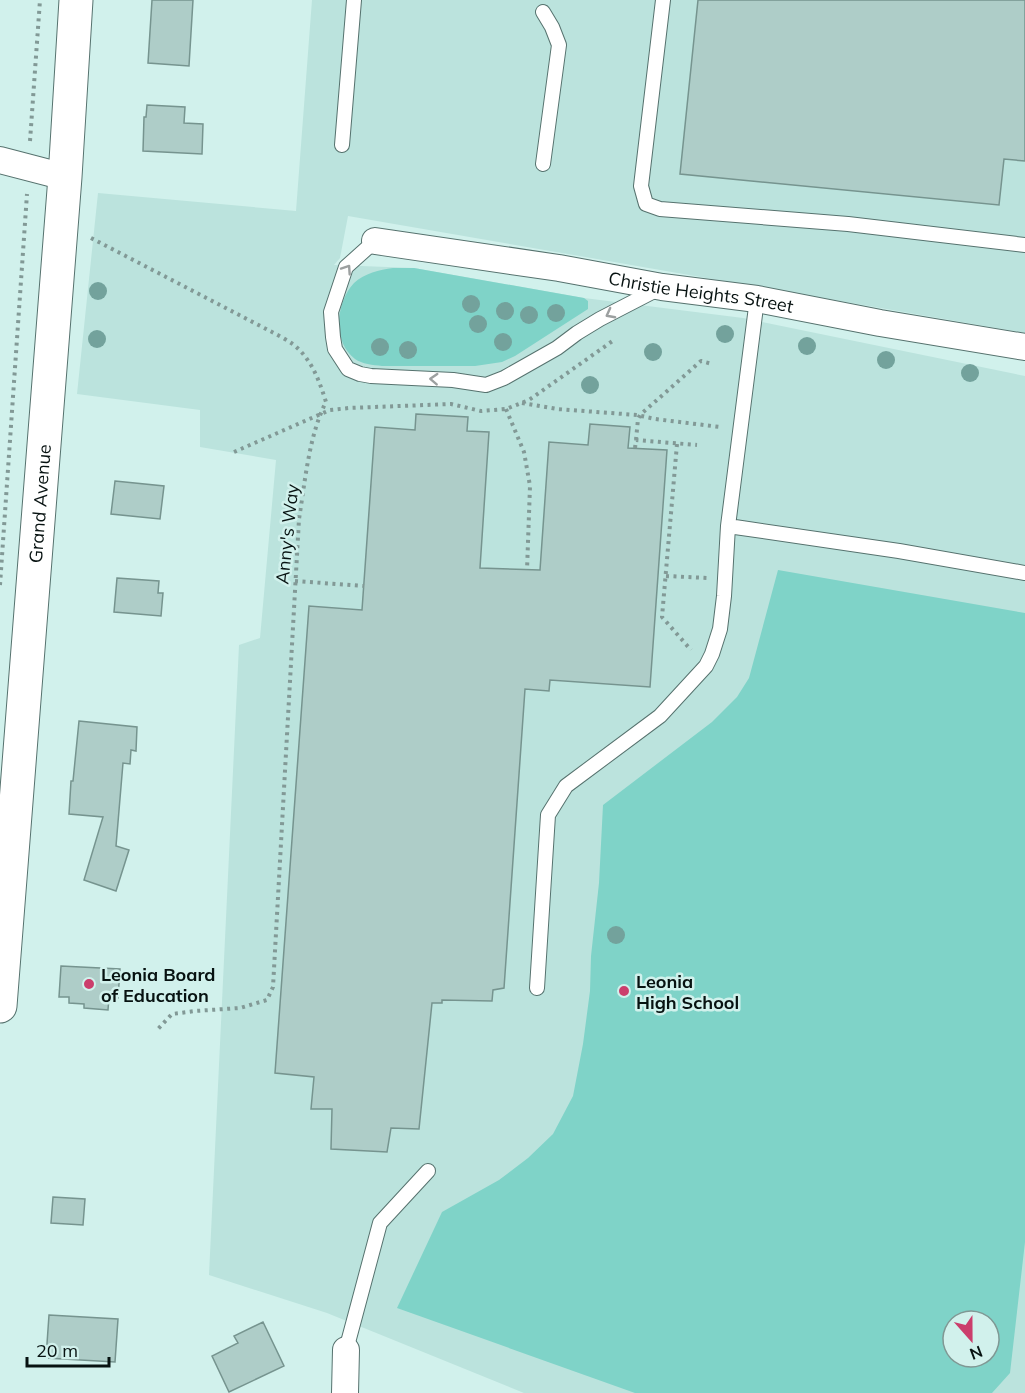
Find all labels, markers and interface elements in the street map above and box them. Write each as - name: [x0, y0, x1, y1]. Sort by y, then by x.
- one-way arrow: [340, 265, 351, 276]
- street label: Christie Heights Street: [607, 266, 795, 317]
- one-way arrow: [605, 307, 616, 318]
- one-way arrow: [430, 372, 439, 385]
- street label: Grand Avenue: [23, 443, 56, 564]
- street label: Anny's Way: [270, 482, 304, 585]
- place label: Leonia Board of Education: [101, 963, 215, 1007]
- place label: Leonia High School: [636, 970, 739, 1014]
- marker: Leonia Board of Education: [82, 977, 96, 991]
- marker: Leonia High School: [617, 984, 631, 998]
- north arrow: [941, 1309, 1001, 1369]
- scale bar: [27, 1330, 110, 1368]
- text: 20 m: [36, 1339, 78, 1362]
- text: N: [967, 1342, 986, 1365]

